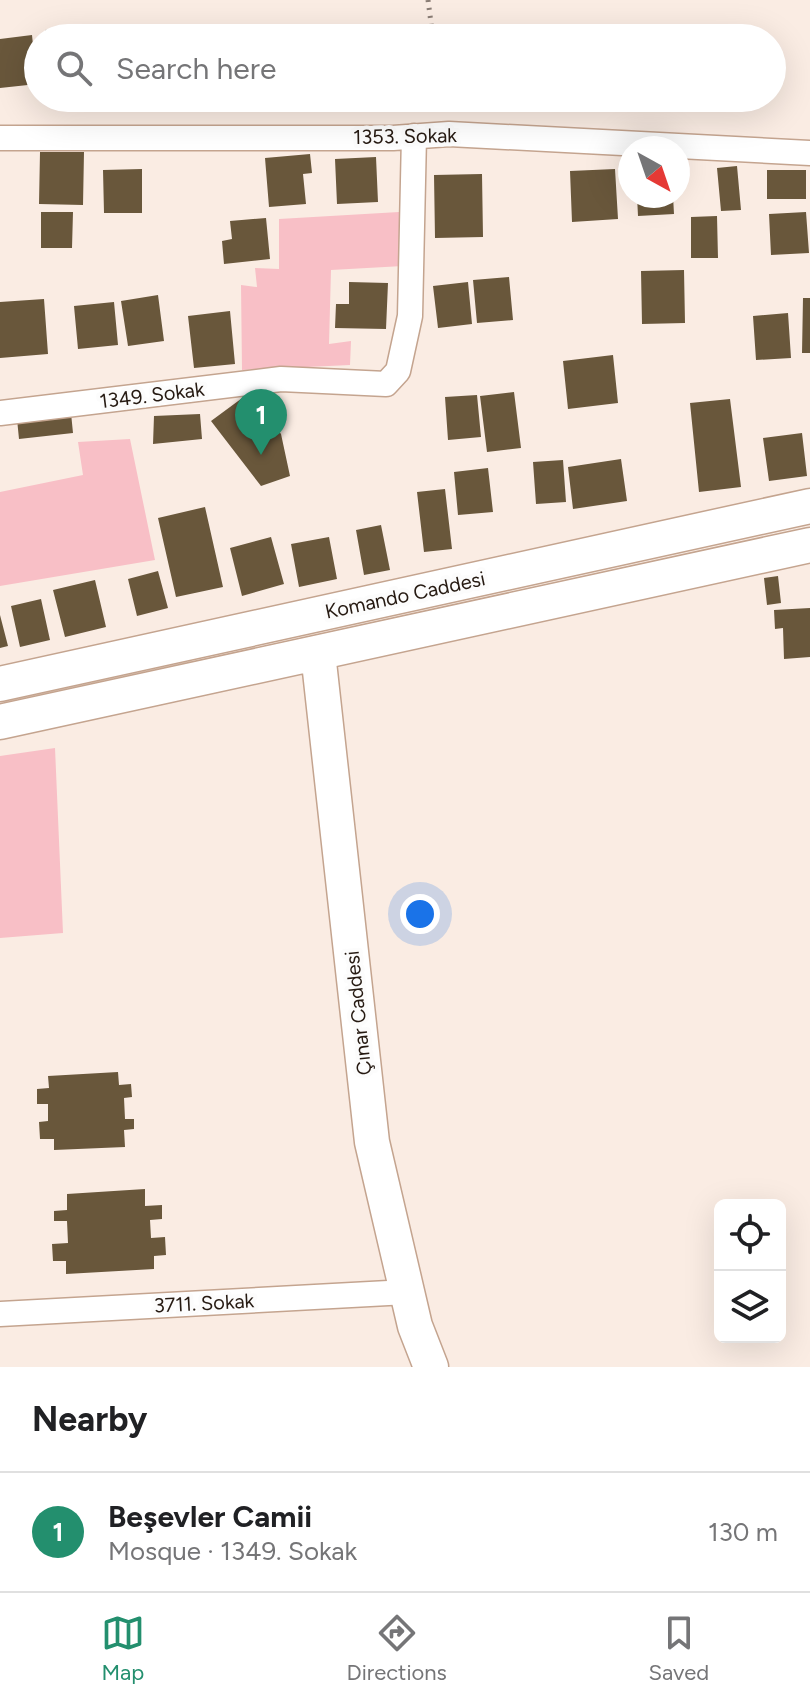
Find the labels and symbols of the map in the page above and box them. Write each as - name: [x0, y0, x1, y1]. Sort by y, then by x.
- street label: 1353. Sokak: [353, 123, 457, 149]
- north arrow: [618, 136, 690, 208]
- street label: 1349. Sokak: [98, 377, 206, 413]
- pin: 1: [235, 389, 287, 455]
- street label: Komando Caddesi: [323, 566, 487, 624]
- your location: [400, 894, 440, 934]
- street label: Çınar Caddesi: [340, 950, 376, 1076]
- street label: 3711. Sokak: [153, 1288, 255, 1318]

